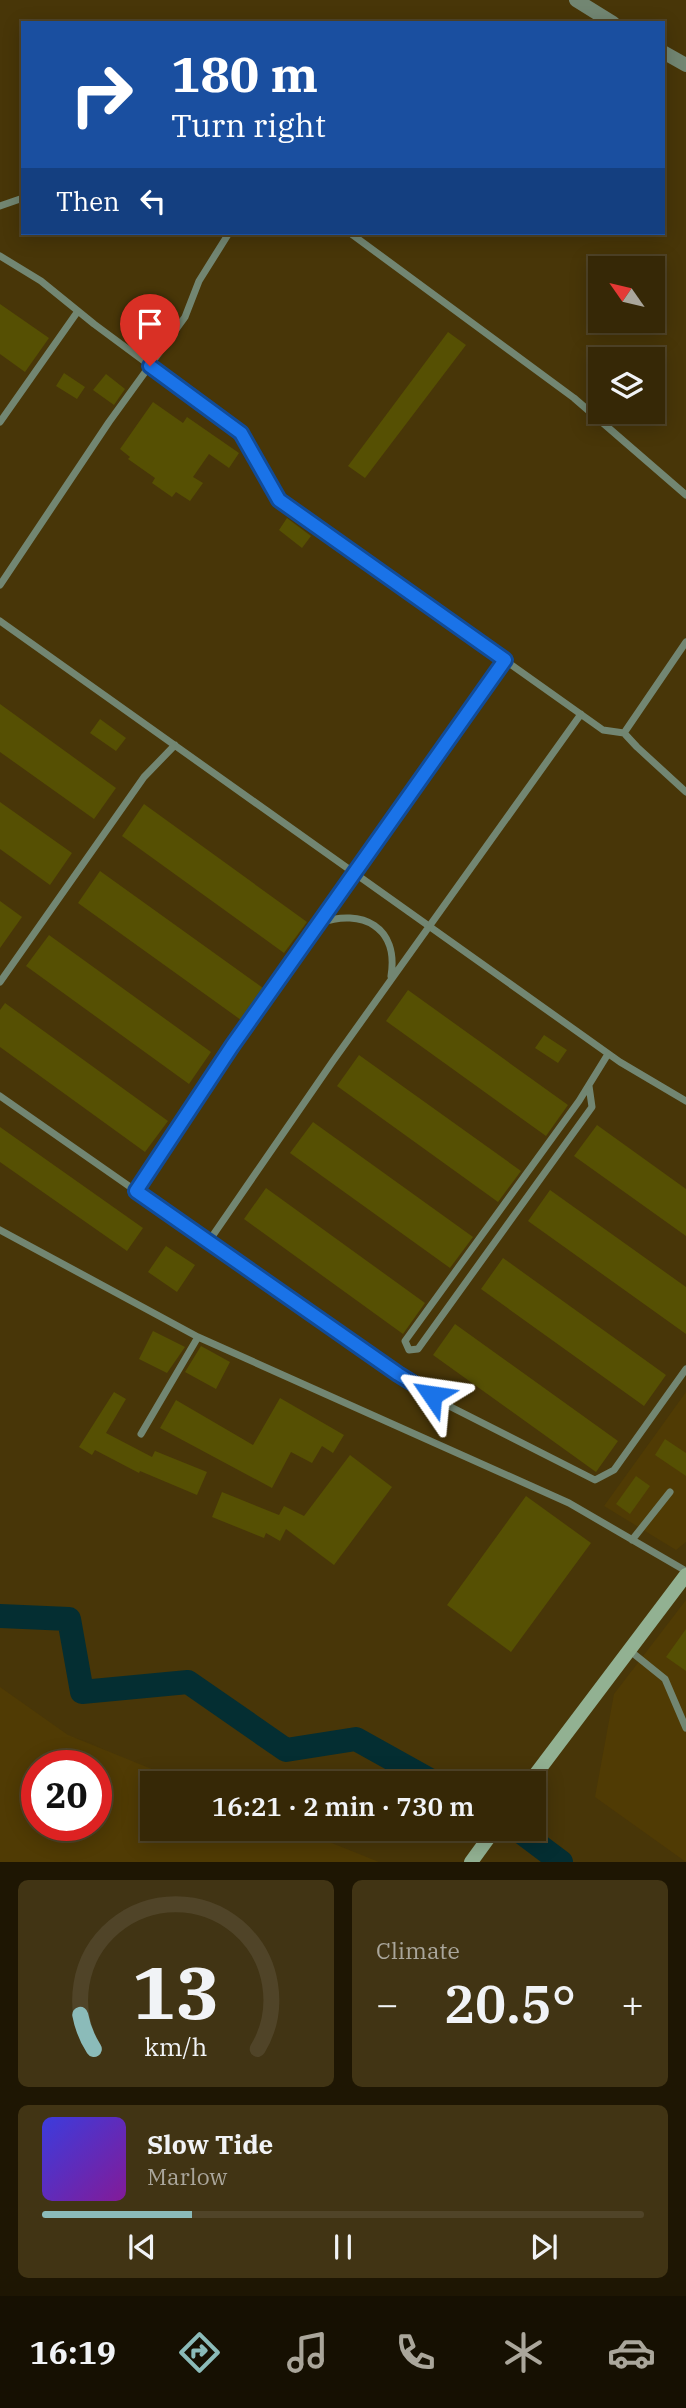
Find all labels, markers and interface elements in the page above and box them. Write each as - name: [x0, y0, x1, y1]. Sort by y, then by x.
- text: 180 m: [171, 42, 318, 105]
- icon: right: [56, 49, 147, 140]
- text: Turn right: [171, 104, 326, 146]
- icon: left: [134, 182, 172, 220]
- text: Then: [56, 184, 120, 218]
- north arrow: [588, 256, 665, 332]
- map controls: [588, 256, 665, 424]
- pin: [120, 294, 180, 366]
- icon: arrive: [131, 305, 169, 343]
- button: layers: [588, 347, 665, 424]
- position arrow: [395, 1358, 469, 1432]
- speed limit sign: 20: [21, 1750, 112, 1841]
- text: 16:21 · 2 min · 730 m: [212, 1789, 474, 1823]
- text: Climate: [376, 1935, 460, 1965]
- text: 13: [132, 1945, 220, 2040]
- text: 20.5°: [444, 1970, 576, 2037]
- text: −: [376, 1979, 399, 2028]
- text: +: [621, 1979, 644, 2028]
- text: km/h: [144, 2030, 208, 2063]
- text: Slow Tide: [147, 2127, 273, 2161]
- text: Marlow: [147, 2161, 227, 2191]
- icon: previous: [123, 2228, 161, 2266]
- icon: pause: [324, 2228, 362, 2266]
- icon: next: [525, 2228, 563, 2266]
- icon: directions: [175, 2328, 224, 2377]
- icon: music: [283, 2328, 332, 2377]
- icon: phone: [391, 2328, 440, 2377]
- icon: climate: [499, 2328, 548, 2377]
- icon: car: [607, 2328, 656, 2377]
- text: 16:19: [30, 2331, 116, 2373]

